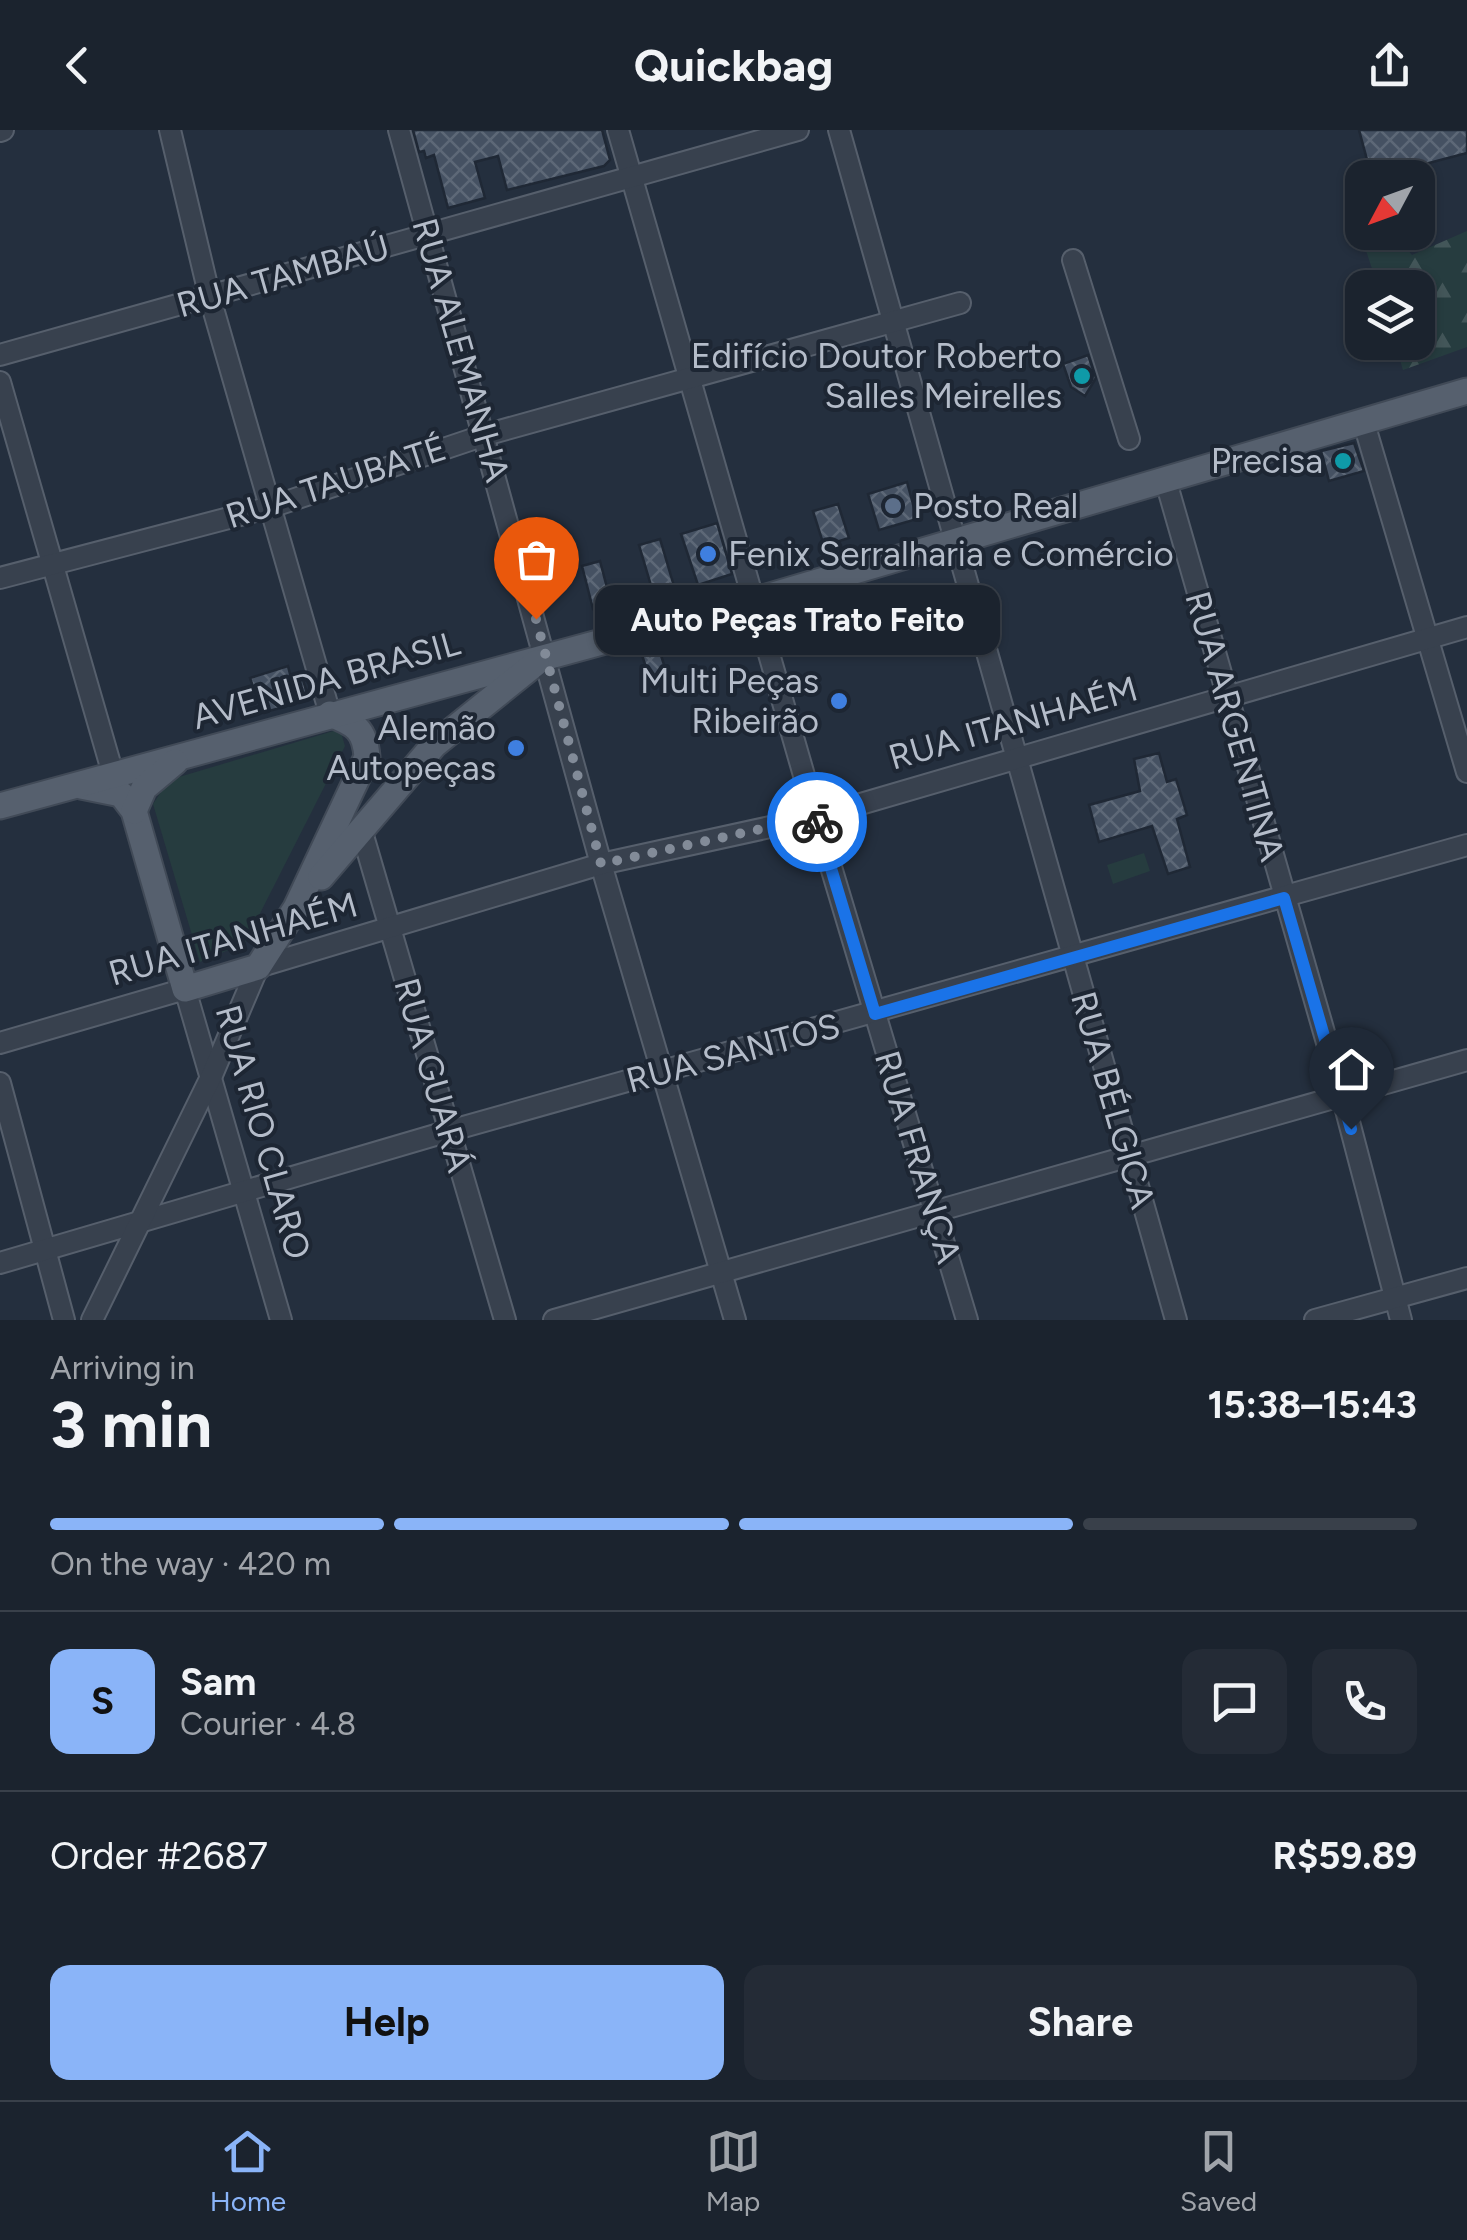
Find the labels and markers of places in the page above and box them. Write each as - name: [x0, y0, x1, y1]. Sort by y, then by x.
- place label: Edifício Doutor Roberto Salles Meirelles: [691, 335, 1062, 417]
- marker: Edifício Doutor Roberto Salles Meirelles: [1071, 365, 1093, 387]
- place label: Precisa: [1211, 440, 1323, 482]
- marker: Precisa: [1332, 450, 1354, 472]
- place label: Posto Real: [913, 485, 1078, 527]
- marker: Posto Real: [882, 495, 904, 517]
- pin: [494, 517, 579, 620]
- place label: Fenix Serralharia e Comércio: [728, 533, 1174, 575]
- marker: Fenix Serralharia e Comércio: [697, 543, 719, 565]
- callout: Auto Peças Trato Feito: [596, 584, 1001, 654]
- place label: Multi Peças Ribeirão: [640, 660, 819, 742]
- marker: Multi Peças Ribeirão: [828, 690, 850, 712]
- place label: Alemão Autopeças: [326, 707, 496, 789]
- marker: Alemão Autopeças: [505, 737, 527, 759]
- pin: [1309, 1027, 1394, 1130]

